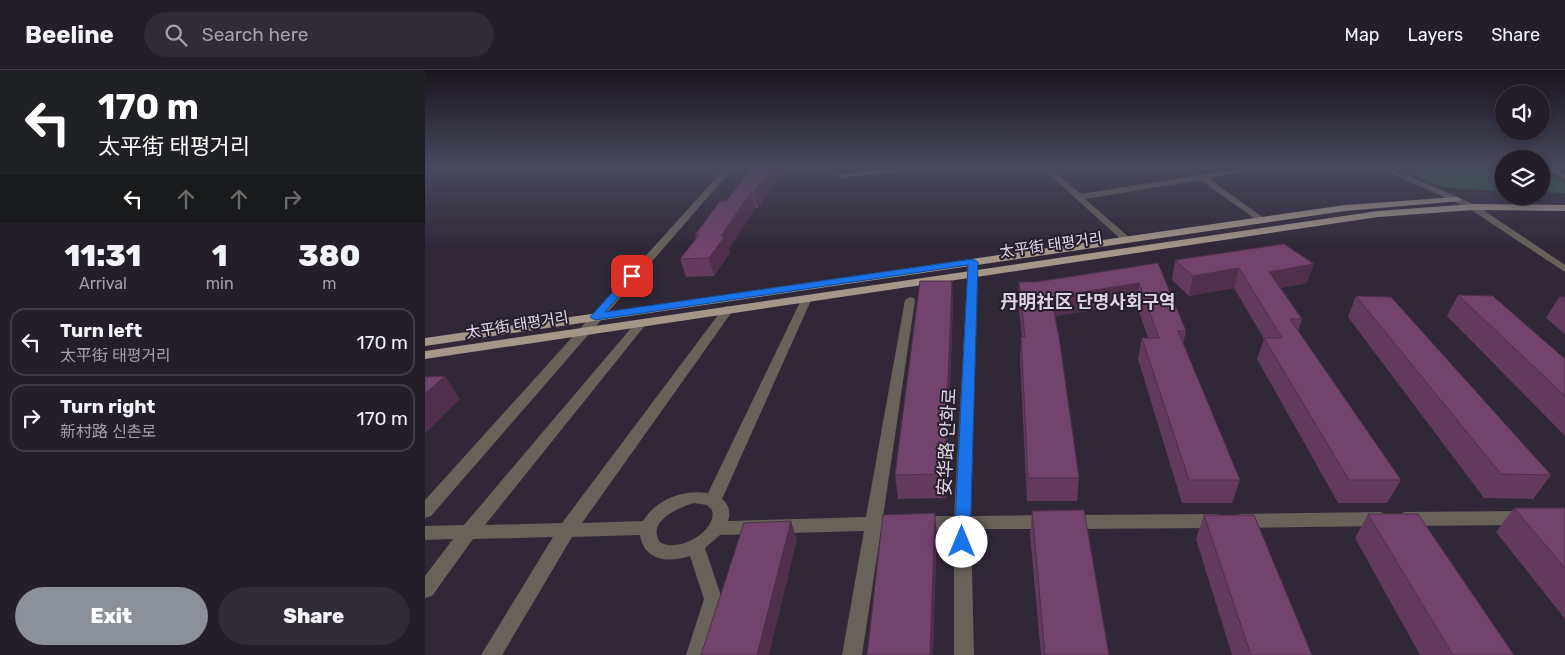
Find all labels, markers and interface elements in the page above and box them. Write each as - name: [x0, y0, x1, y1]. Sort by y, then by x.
- search box: [144, 12, 494, 57]
- text: Beeline: [25, 21, 114, 49]
- icon: search: [162, 21, 190, 49]
- text: Search here: [202, 23, 308, 46]
- text: Map: [1345, 24, 1380, 46]
- text: Layers: [1408, 24, 1463, 46]
- text: Share: [1491, 24, 1540, 46]
- map controls: [1495, 85, 1550, 205]
- button: sound: [1495, 85, 1550, 140]
- text: 170 m: [98, 86, 199, 128]
- icon: left: [15, 90, 80, 155]
- text: 太平街 태평거리: [98, 133, 250, 160]
- button: layers: [1495, 150, 1550, 205]
- icon: left: [119, 185, 147, 213]
- icon: ahead: [172, 185, 200, 213]
- icon: ahead: [225, 185, 253, 213]
- icon: right: [278, 185, 306, 213]
- street label: 太平街 태평거리: [998, 229, 1104, 261]
- text: 11:31: [65, 238, 141, 274]
- text: 1: [212, 238, 228, 274]
- text: 380: [298, 238, 360, 274]
- pin: [611, 255, 653, 297]
- icon: arrive: [618, 262, 646, 290]
- text: Arrival: [79, 274, 127, 293]
- text: min: [206, 274, 234, 293]
- text: m: [322, 274, 336, 293]
- district label: 丹明社区 단명사회구역: [1000, 291, 1176, 313]
- street label: 太平街 태평거리: [464, 308, 570, 342]
- text: Turn left: [60, 319, 142, 342]
- icon: left: [17, 328, 45, 356]
- text: 170 m: [357, 331, 408, 354]
- text: 太平街 태평거리: [60, 346, 171, 365]
- street label: 安华路 안화로: [933, 387, 961, 497]
- text: Turn right: [60, 395, 155, 418]
- icon: right: [17, 404, 45, 432]
- text: 170 m: [357, 407, 408, 430]
- text: 新村路 신촌로: [60, 422, 156, 441]
- position arrow: [935, 515, 987, 567]
- button: Exit: [15, 587, 208, 645]
- button: Share: [218, 587, 410, 645]

